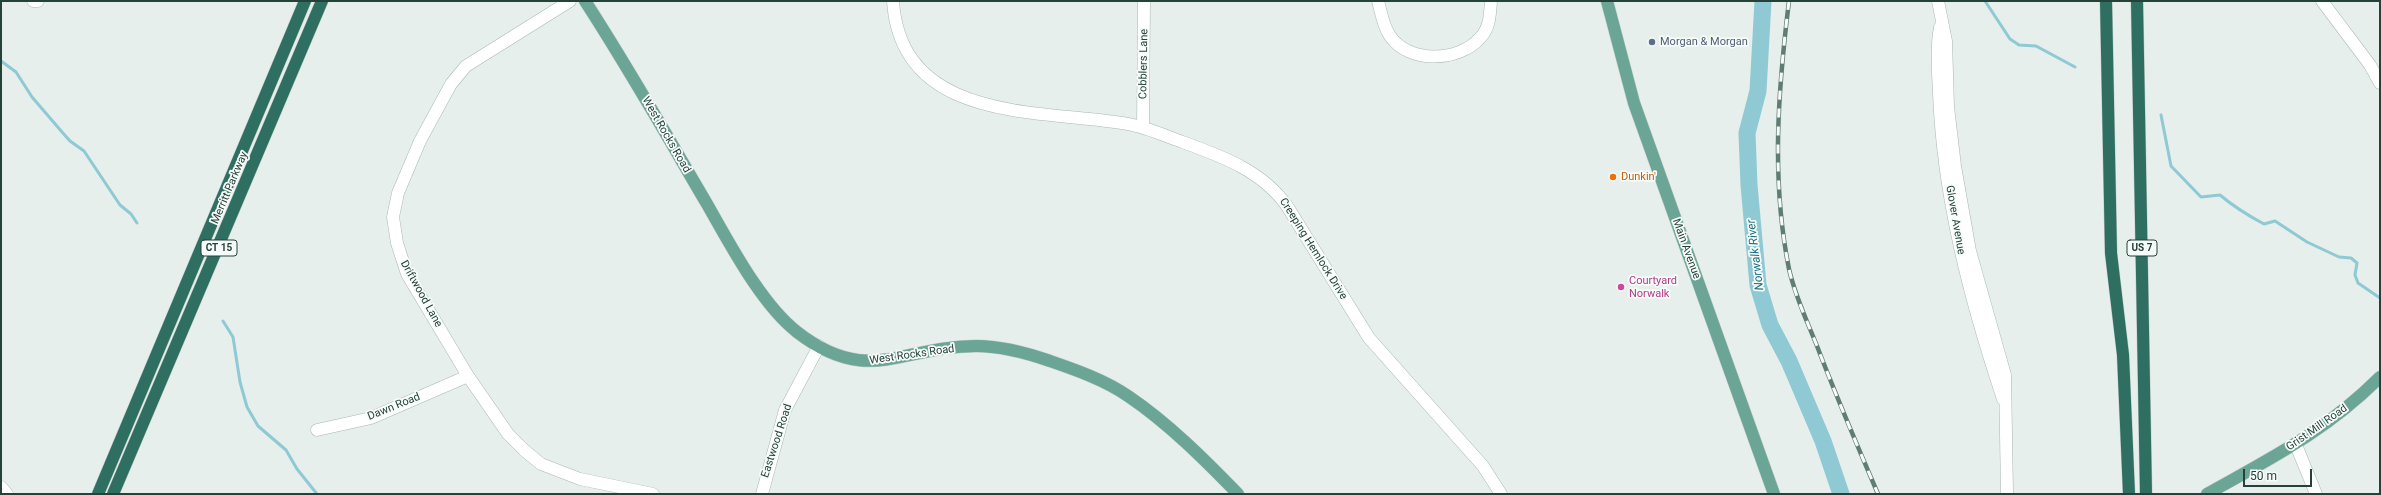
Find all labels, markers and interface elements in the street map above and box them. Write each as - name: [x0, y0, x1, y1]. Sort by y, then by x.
- street label: Cobblers Lane: [1137, 29, 1151, 99]
- place label: Morgan & Morgan: [1660, 35, 1748, 49]
- marker: Morgan & Morgan: [1647, 37, 1657, 47]
- street label: West Rocks Road: [639, 95, 693, 175]
- street label: Merritt Parkway: [209, 150, 251, 226]
- place label: Dunkin': [1621, 170, 1656, 184]
- marker: Dunkin': [1608, 172, 1618, 182]
- street label: Glover Avenue: [1942, 184, 1968, 256]
- street label: Creeping Hemlock Drive: [1276, 196, 1350, 302]
- street label: Main Avenue: [1669, 217, 1703, 281]
- water label: Norwalk River: [1745, 219, 1767, 291]
- road number: CT 15: [201, 240, 237, 256]
- road number: US 7: [2127, 240, 2157, 256]
- street label: Driftwood Lane: [397, 258, 445, 330]
- place label: Courtyard Norwalk: [1629, 274, 1677, 300]
- marker: Courtyard Norwalk: [1616, 282, 1626, 292]
- street label: West Rocks Road: [869, 343, 955, 367]
- street label: Dawn Road: [366, 390, 422, 424]
- street label: Grist Mill Road: [2284, 402, 2350, 454]
- street label: Eastwood Road: [759, 403, 795, 479]
- scale bar: [2245, 461, 2314, 487]
- text: 50 m: [2250, 469, 2277, 483]

